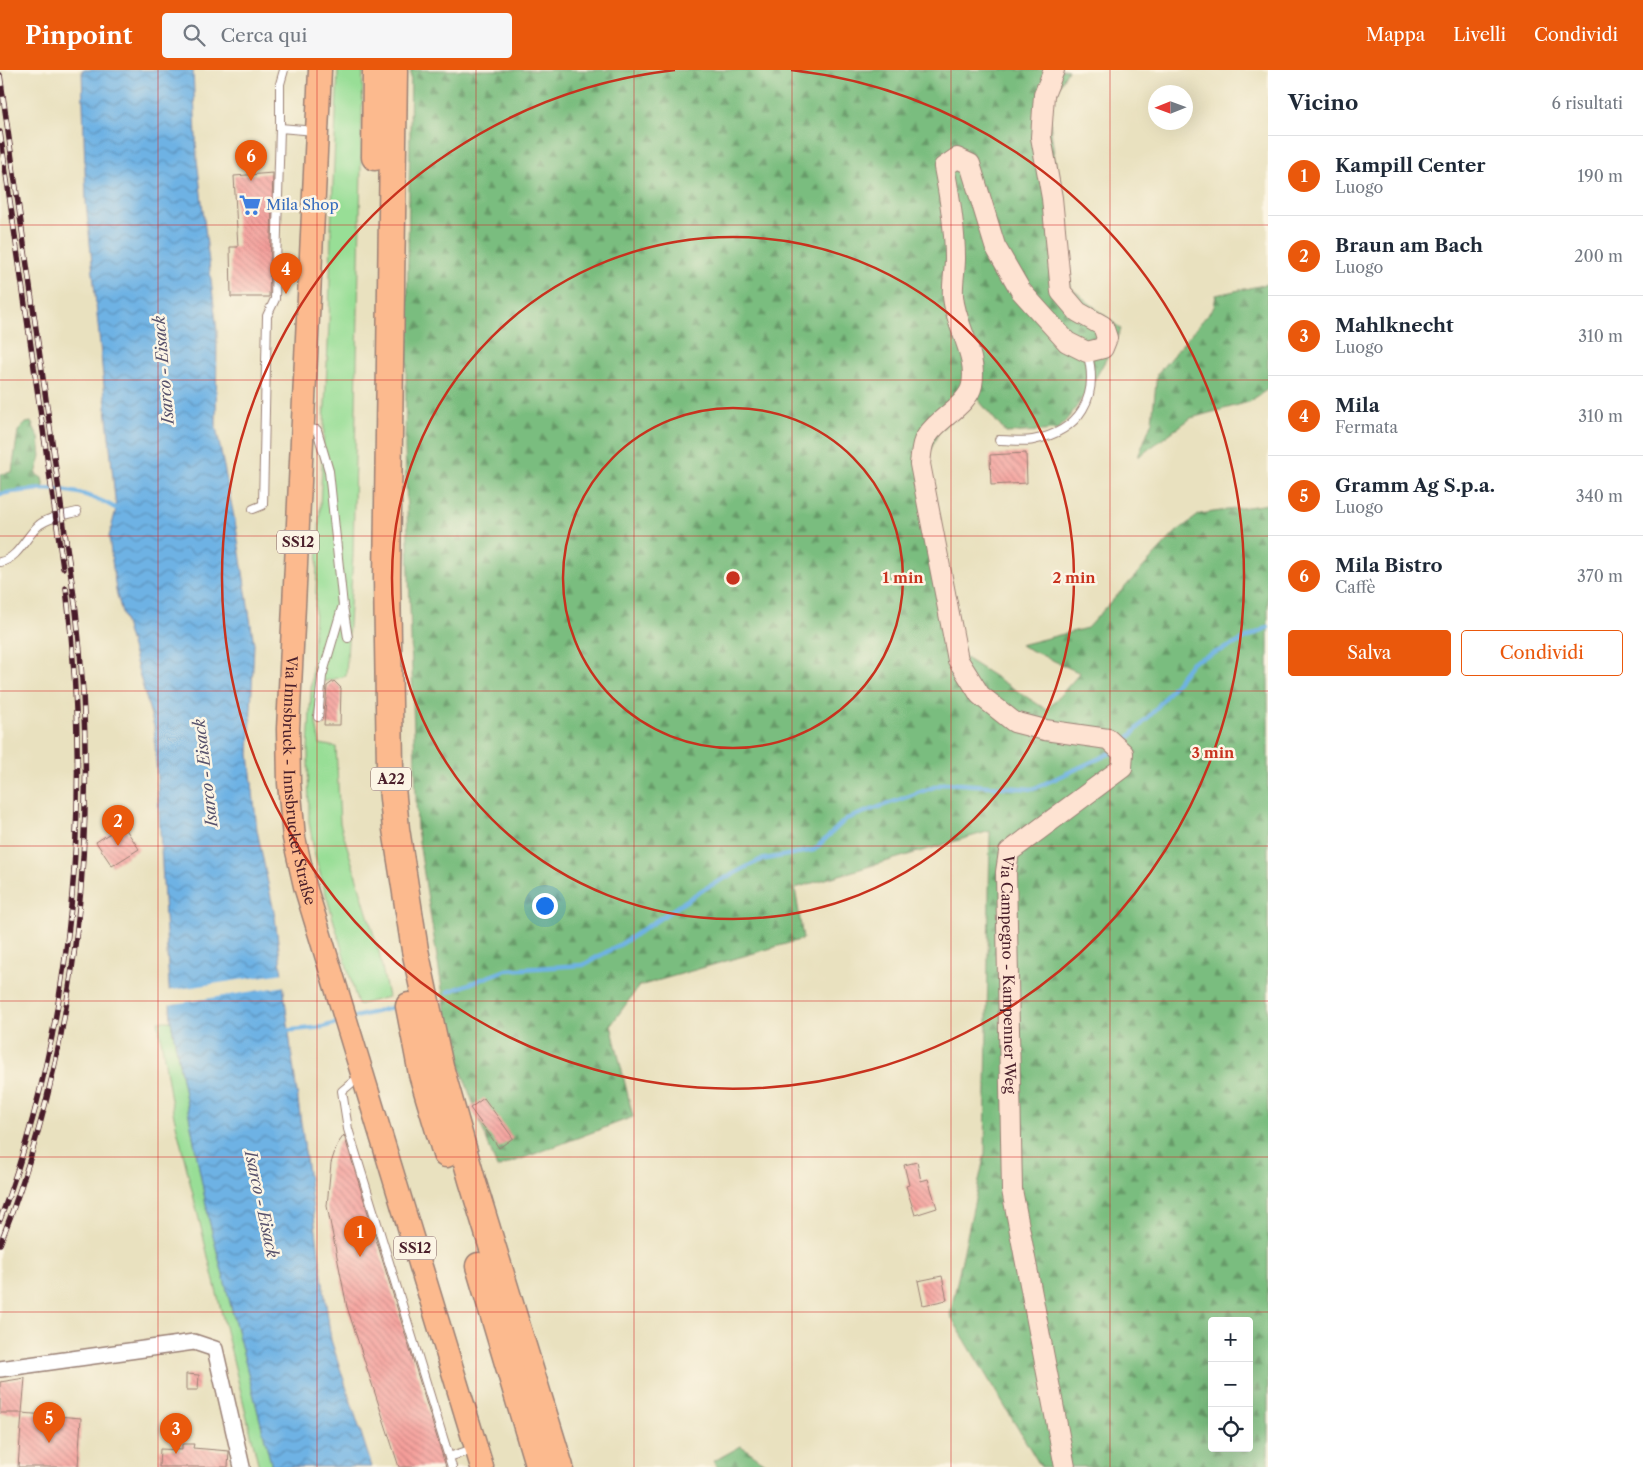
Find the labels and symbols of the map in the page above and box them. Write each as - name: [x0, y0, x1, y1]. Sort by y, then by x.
- north arrow: [1148, 85, 1193, 130]
- pin: 6: [235, 140, 267, 181]
- supermarket icon: Mila Shop: [237, 192, 263, 218]
- place label: Mila Shop: [266, 195, 339, 214]
- pin: 4: [270, 253, 302, 294]
- water label: Isarco - Eisack: [148, 314, 178, 427]
- road number: SS12: [277, 531, 319, 554]
- text: 1 min: [882, 568, 924, 587]
- text: 2 min: [1052, 568, 1096, 587]
- centre of rings: [724, 569, 742, 587]
- street label: Via Innsbruck - Innsbrucker Straße: [279, 654, 320, 907]
- water label: Isarco - Eisack: [188, 717, 222, 830]
- text: 3 min: [1192, 743, 1235, 762]
- road number: A22: [371, 768, 411, 791]
- pin: 2: [102, 805, 134, 846]
- street label: Via Campegno - Kampenner Weg: [997, 853, 1020, 1094]
- your location: [532, 893, 558, 919]
- water label: Isarco - Eisack: [240, 1147, 283, 1260]
- pin: 1: [344, 1216, 376, 1257]
- road number: SS12: [394, 1236, 436, 1260]
- pin: 5: [33, 1402, 65, 1443]
- pin: 3: [160, 1413, 192, 1454]

